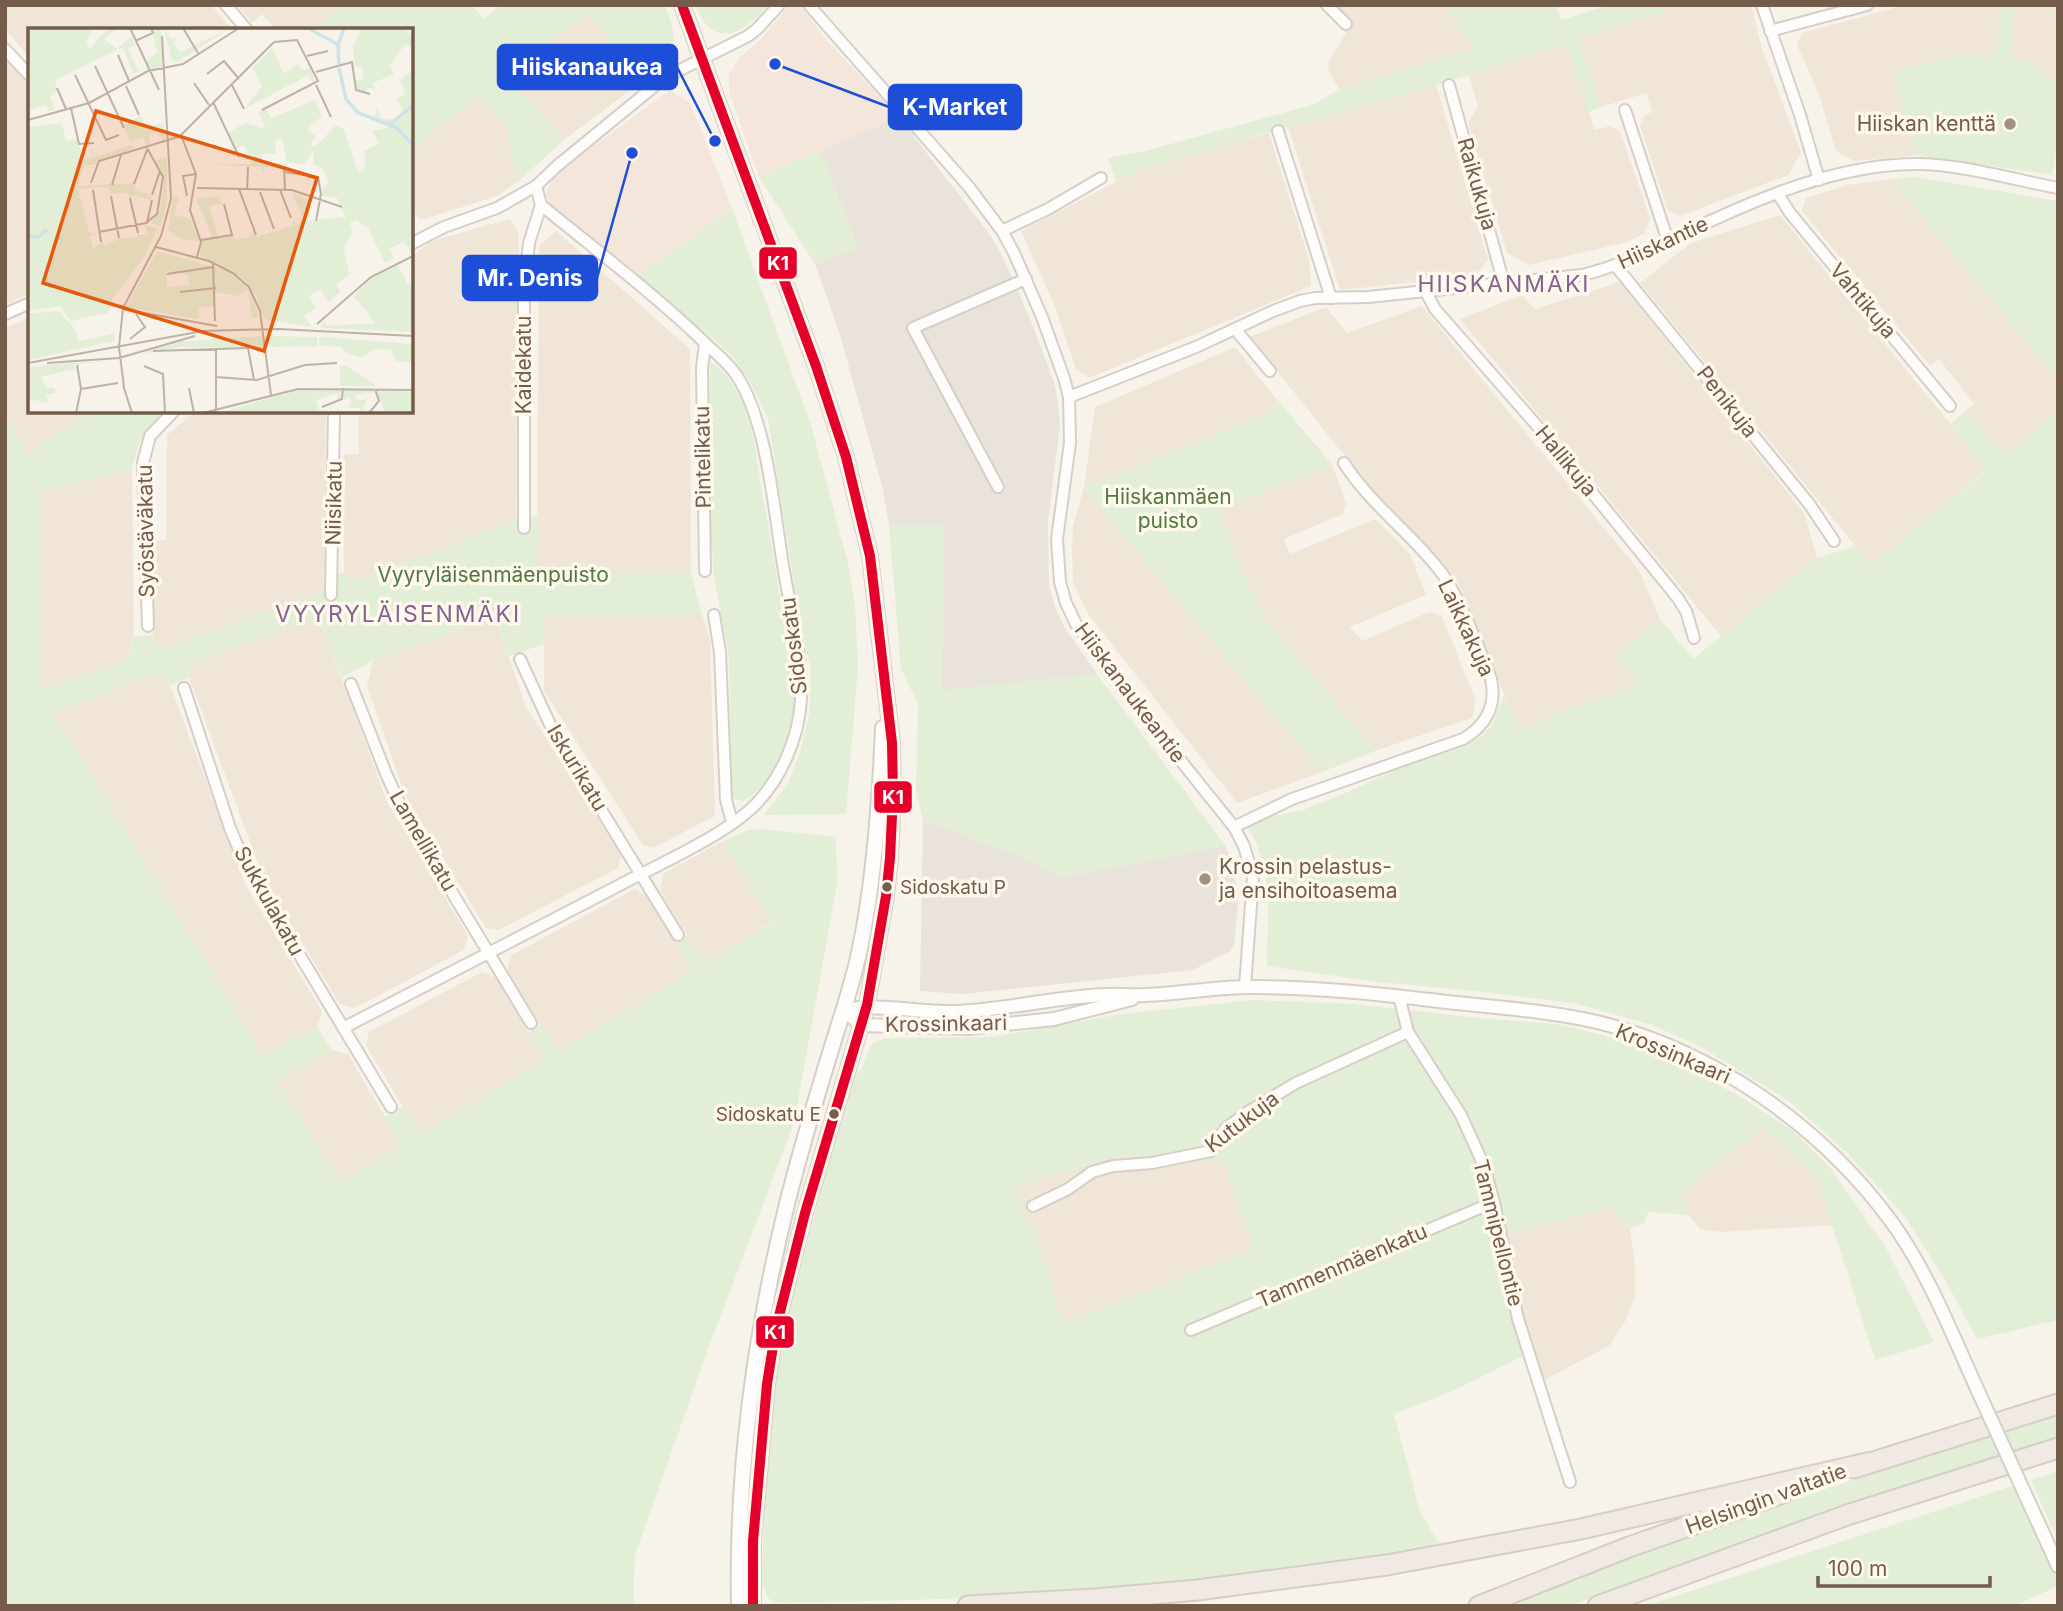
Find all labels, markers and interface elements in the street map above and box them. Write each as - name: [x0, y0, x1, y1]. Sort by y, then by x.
- inset map: [28, 28, 413, 413]
- callout: Hiiskanaukea: [498, 45, 677, 89]
- text: Hiiskanaukea: [511, 53, 663, 81]
- callout: K-Market: [889, 85, 1021, 129]
- text: K-Market: [903, 93, 1008, 121]
- place label: Hiiskan kenttä: [1857, 111, 1996, 136]
- marker: Hiiskan kenttä: [2002, 116, 2018, 132]
- street label: Raikukuja: [1452, 135, 1503, 233]
- street label: Hiiskantie: [1614, 211, 1712, 274]
- line badge: K1: [758, 246, 798, 280]
- text: K1: [767, 252, 789, 275]
- callout: Mr. Denis: [463, 256, 597, 300]
- street label: Vahtikuja: [1825, 258, 1902, 343]
- text: Mr. Denis: [477, 264, 583, 292]
- district label: HIISKANMÄKI: [1417, 270, 1591, 298]
- street label: Kaidekatu: [511, 316, 536, 414]
- street label: Penikuja: [1692, 361, 1763, 442]
- street label: Pintelikatu: [689, 406, 716, 509]
- street label: Hallikuja: [1530, 420, 1602, 501]
- street label: Niisikatu: [320, 460, 347, 546]
- street label: Syöstäväkatu: [132, 464, 159, 598]
- park label: Hiiskanmäen puisto: [1104, 484, 1232, 533]
- park label: Vyyryläisenmäenpuisto: [377, 562, 609, 587]
- street label: Laikkakuja: [1433, 575, 1500, 680]
- street label: Sidoskatu: [775, 596, 812, 696]
- district label: VYYRYLÄISENMÄKI: [275, 600, 521, 628]
- street label: Hiiskanaukeantie: [1070, 618, 1191, 768]
- street label: Iskurikatu: [542, 720, 613, 816]
- line badge: K1: [873, 780, 913, 814]
- street label: Lamellikatu: [385, 786, 462, 896]
- text: K1: [882, 786, 904, 809]
- street label: Sukkulakatu: [229, 842, 310, 960]
- place label: Krossin pelastus- ja ensihoitoasema: [1218, 854, 1397, 903]
- marker: Krossin pelastus- ja ensihoitoasema: [1197, 871, 1213, 887]
- place label: Sidoskatu P: [900, 876, 1006, 899]
- marker: Sidoskatu P: [880, 880, 894, 894]
- street label: Krossinkaari: [885, 1010, 1007, 1037]
- street label: Krossinkaari: [1612, 1018, 1734, 1089]
- street label: Kutukuja: [1200, 1086, 1284, 1157]
- place label: Sidoskatu E: [716, 1103, 821, 1126]
- marker: Sidoskatu E: [827, 1107, 841, 1121]
- street label: Tammipellontie: [1468, 1157, 1529, 1309]
- street label: Tammenmäenkatu: [1253, 1218, 1431, 1313]
- line badge: K1: [755, 1315, 795, 1349]
- text: K1: [764, 1321, 786, 1344]
- street label: Helsingin valtatie: [1682, 1458, 1850, 1539]
- scale bar: [1818, 1544, 1990, 1588]
- text: 100 m: [1828, 1556, 1887, 1581]

